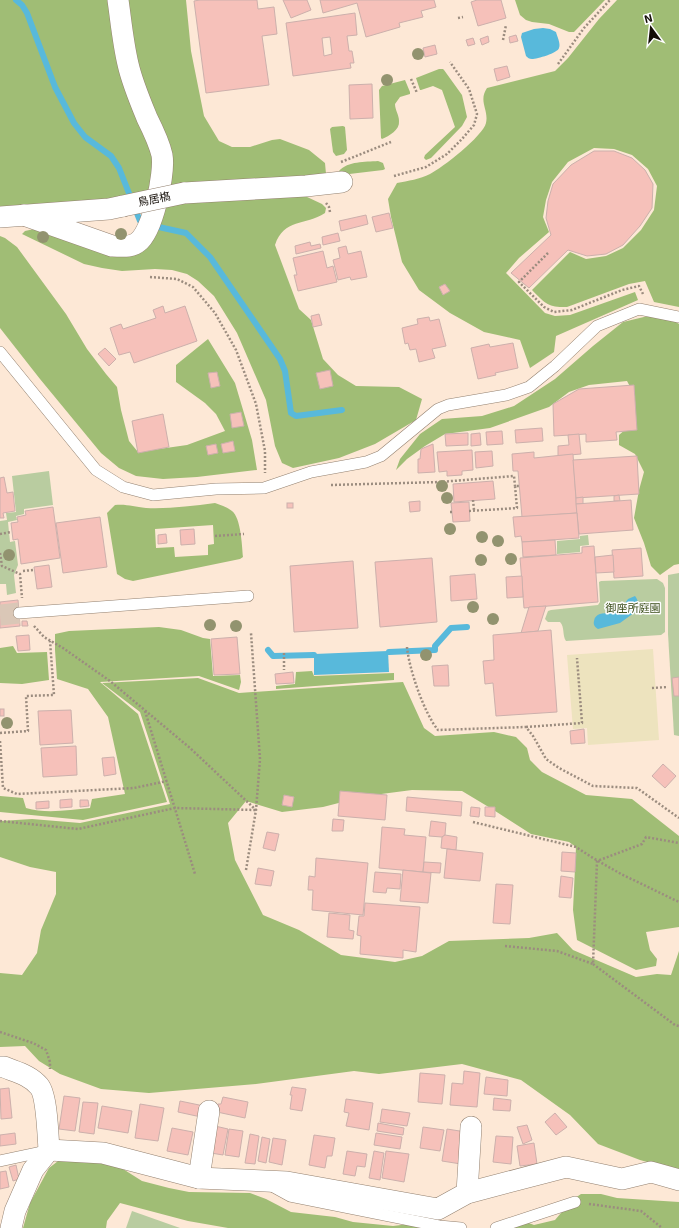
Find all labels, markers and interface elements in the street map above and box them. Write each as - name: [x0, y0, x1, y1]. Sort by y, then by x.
- north arrow: [631, 8, 671, 48]
- text: N: [643, 11, 654, 25]
- street label: 鳥居𣘺: [136, 189, 171, 208]
- park label: 御座所庭園: [605, 601, 661, 614]

